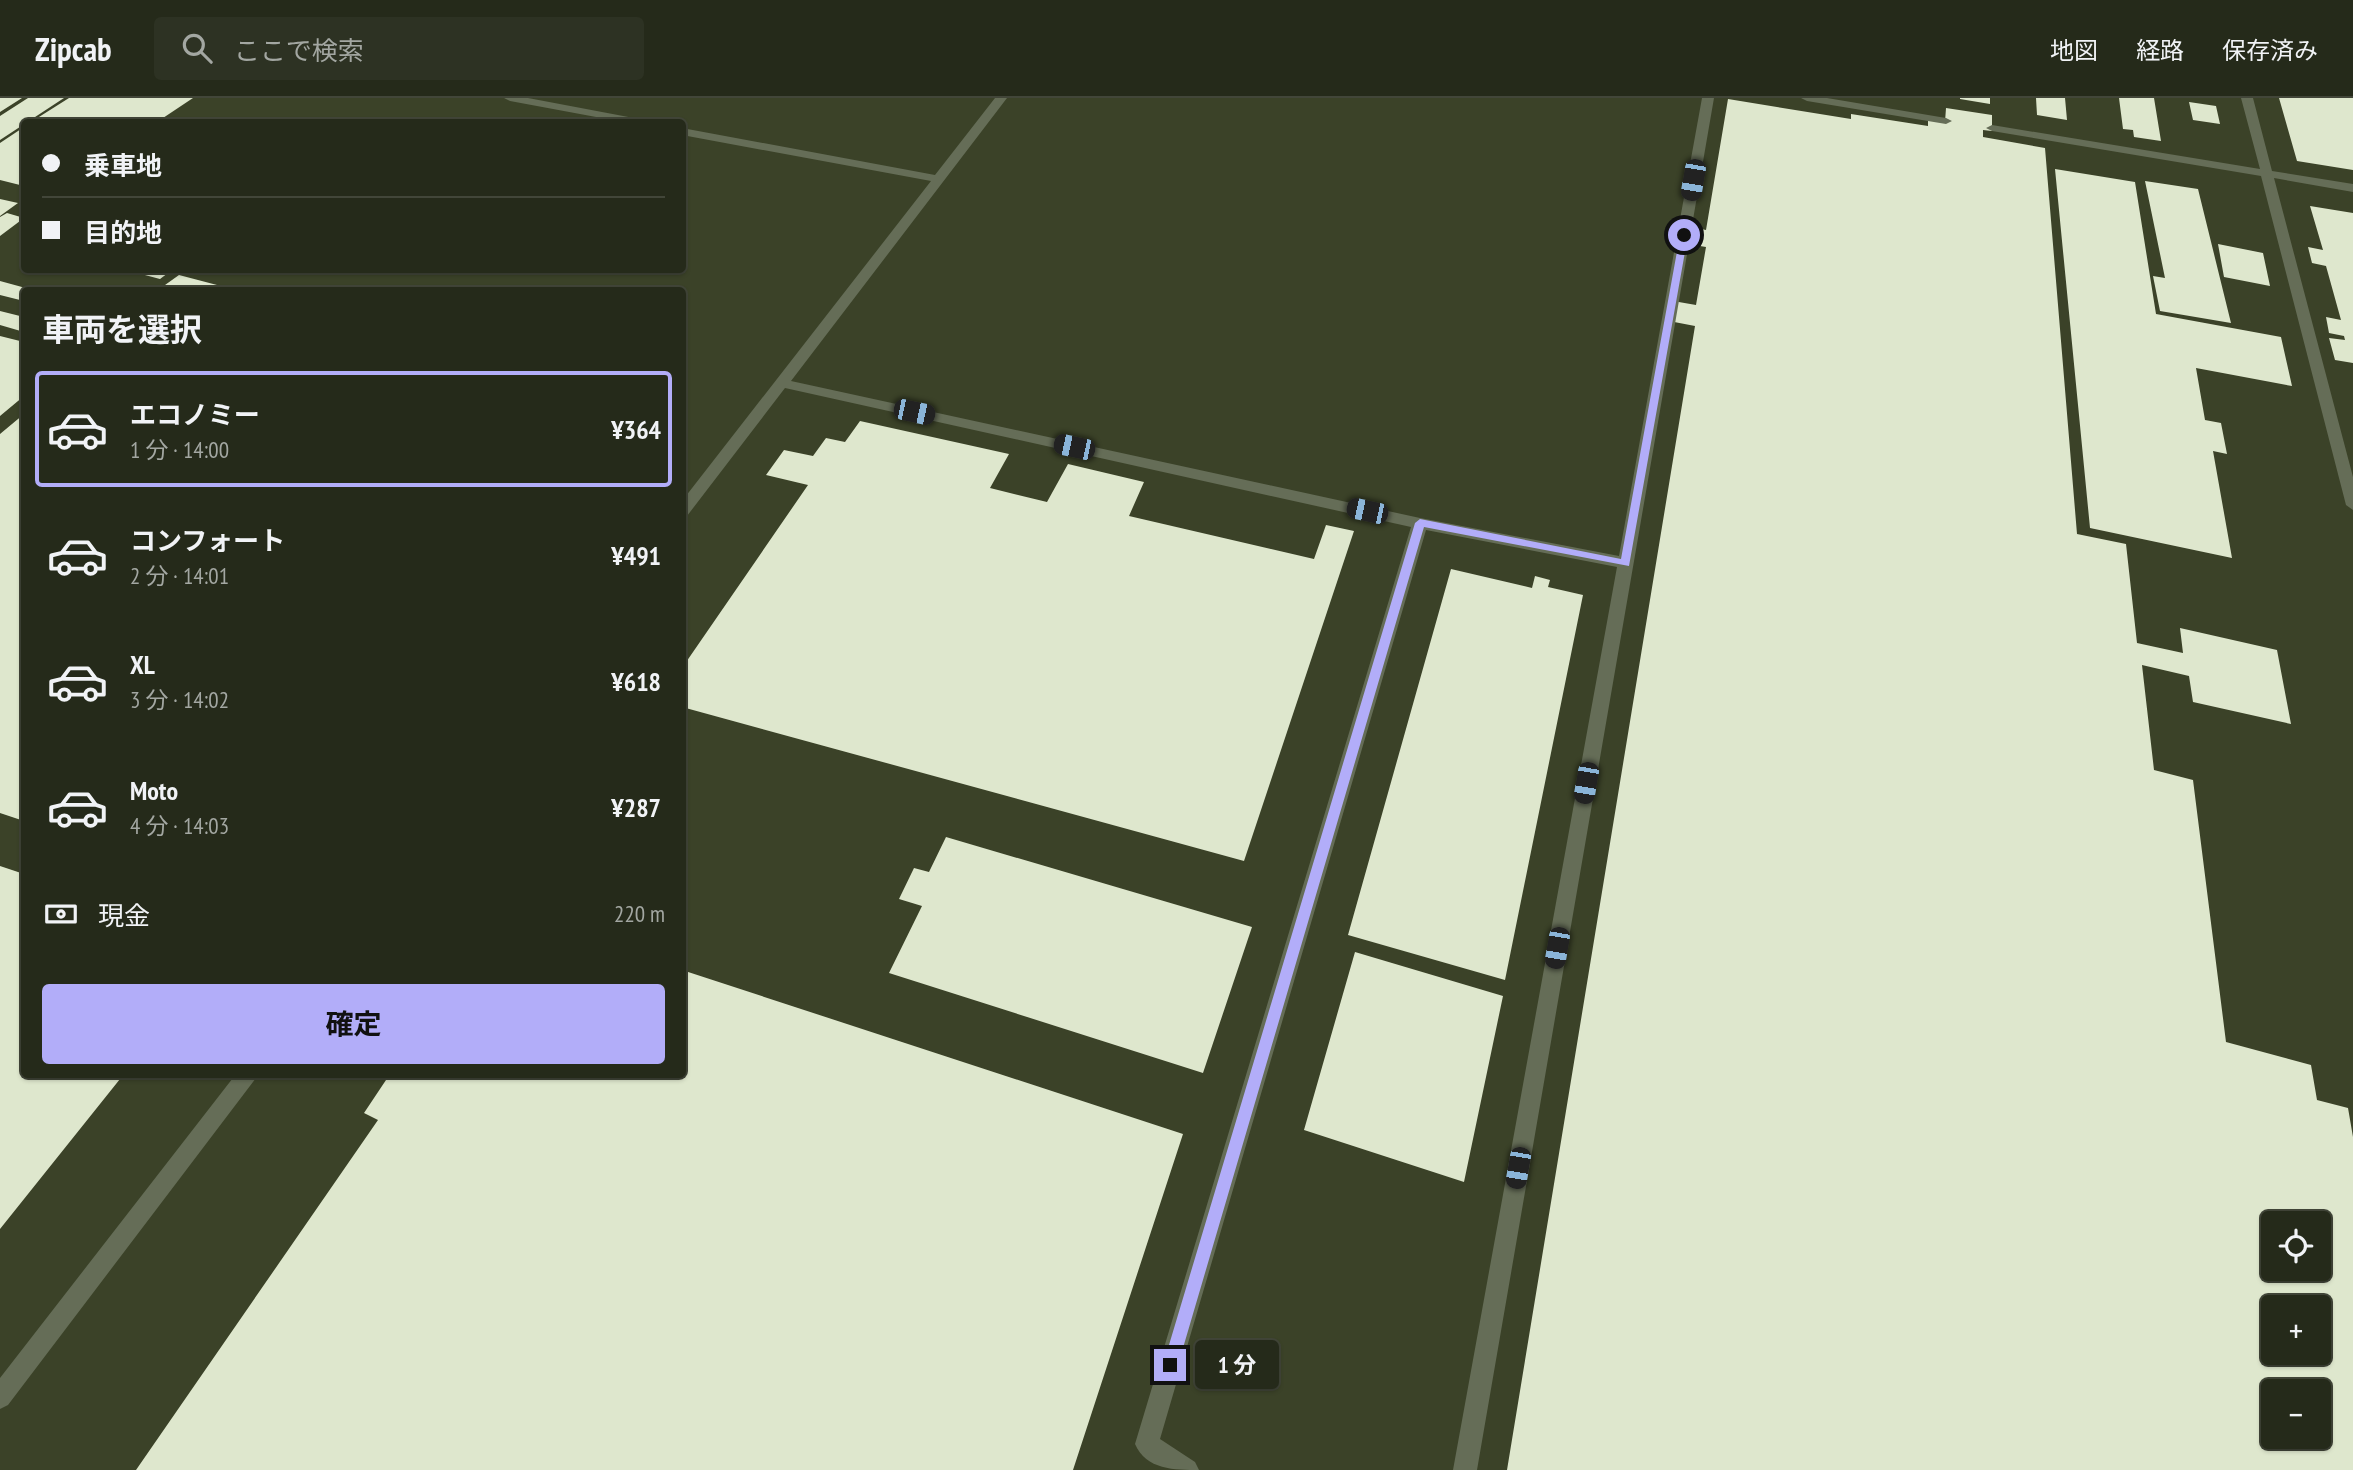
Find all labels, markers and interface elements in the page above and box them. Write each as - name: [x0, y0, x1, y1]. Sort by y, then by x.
- search box: [154, 17, 644, 80]
- text: Zipcab: [35, 27, 112, 70]
- icon: search: [178, 29, 216, 67]
- text: ここで検索: [234, 34, 364, 67]
- text: 地図: [2050, 35, 2098, 66]
- text: 経路: [2136, 35, 2184, 66]
- text: 保存済み: [2222, 35, 2318, 66]
- text: 乗車地: [84, 149, 162, 182]
- car: [1680, 157, 1707, 203]
- text: 目的地: [84, 216, 162, 249]
- route start: [1668, 219, 1700, 251]
- text: 車両を選択: [42, 308, 202, 350]
- car: [892, 397, 937, 427]
- icon: car: [46, 398, 109, 461]
- text: エコノミー: [130, 398, 260, 431]
- text: ¥364: [611, 413, 661, 446]
- car: [1052, 432, 1097, 462]
- text: 1 分 · 14:00: [130, 435, 229, 464]
- car: [1345, 496, 1390, 526]
- icon: car: [46, 524, 109, 587]
- text: コンフォート: [130, 524, 285, 557]
- text: ¥491: [611, 539, 661, 572]
- text: 2 分 · 14:01: [130, 561, 229, 590]
- text: XL: [130, 648, 155, 681]
- icon: car: [46, 650, 109, 713]
- text: ¥618: [611, 665, 661, 698]
- text: 3 分 · 14:02: [130, 685, 229, 714]
- car: [1573, 760, 1600, 806]
- text: Moto: [130, 774, 178, 807]
- icon: car: [46, 776, 109, 839]
- text: ¥287: [611, 791, 661, 824]
- text: 4 分 · 14:03: [130, 811, 229, 840]
- icon: cash: [42, 895, 80, 933]
- text: 現金: [98, 899, 150, 932]
- text: 220 m: [614, 899, 665, 928]
- car: [1544, 925, 1571, 971]
- button: 確定: [42, 984, 665, 1064]
- car: [1505, 1145, 1532, 1191]
- map controls: [2261, 1211, 2331, 1449]
- button: locate: [2261, 1211, 2331, 1281]
- button: +: [2261, 1295, 2331, 1365]
- callout: 1 分: [1194, 1340, 1278, 1390]
- route end: [1154, 1349, 1186, 1381]
- text: 1 分: [1218, 1350, 1256, 1379]
- button: −: [2261, 1379, 2331, 1449]

